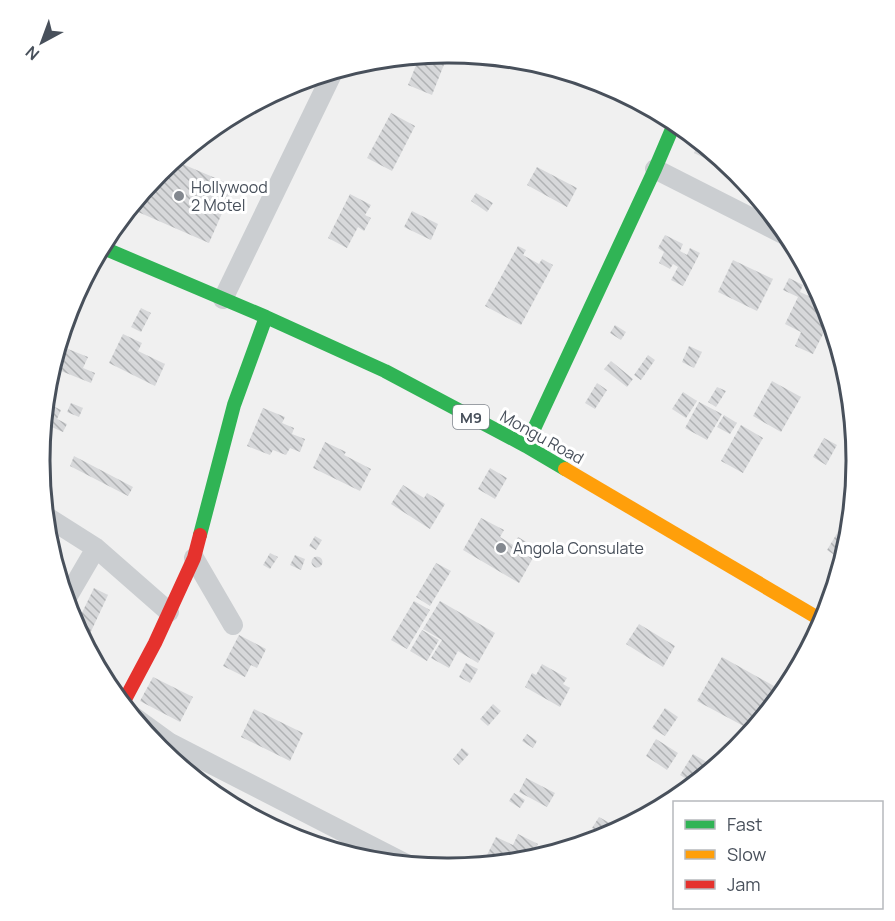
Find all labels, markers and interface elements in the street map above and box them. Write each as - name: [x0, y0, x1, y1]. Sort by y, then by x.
- north arrow: [12, 12, 72, 72]
- text: N: [21, 41, 44, 65]
- place label: Hollywood 2 Motel: [191, 176, 268, 216]
- marker: Hollywood 2 Motel: [172, 189, 186, 203]
- road number: M9: [453, 405, 489, 429]
- street label: Mongu Road: [496, 405, 588, 469]
- place label: Angola Consulate: [513, 537, 644, 559]
- marker: Angola Consulate: [494, 541, 508, 555]
- legend: [673, 801, 883, 909]
- text: Fast: [727, 812, 762, 836]
- text: Slow: [727, 842, 767, 866]
- text: Jam: [727, 872, 761, 896]

